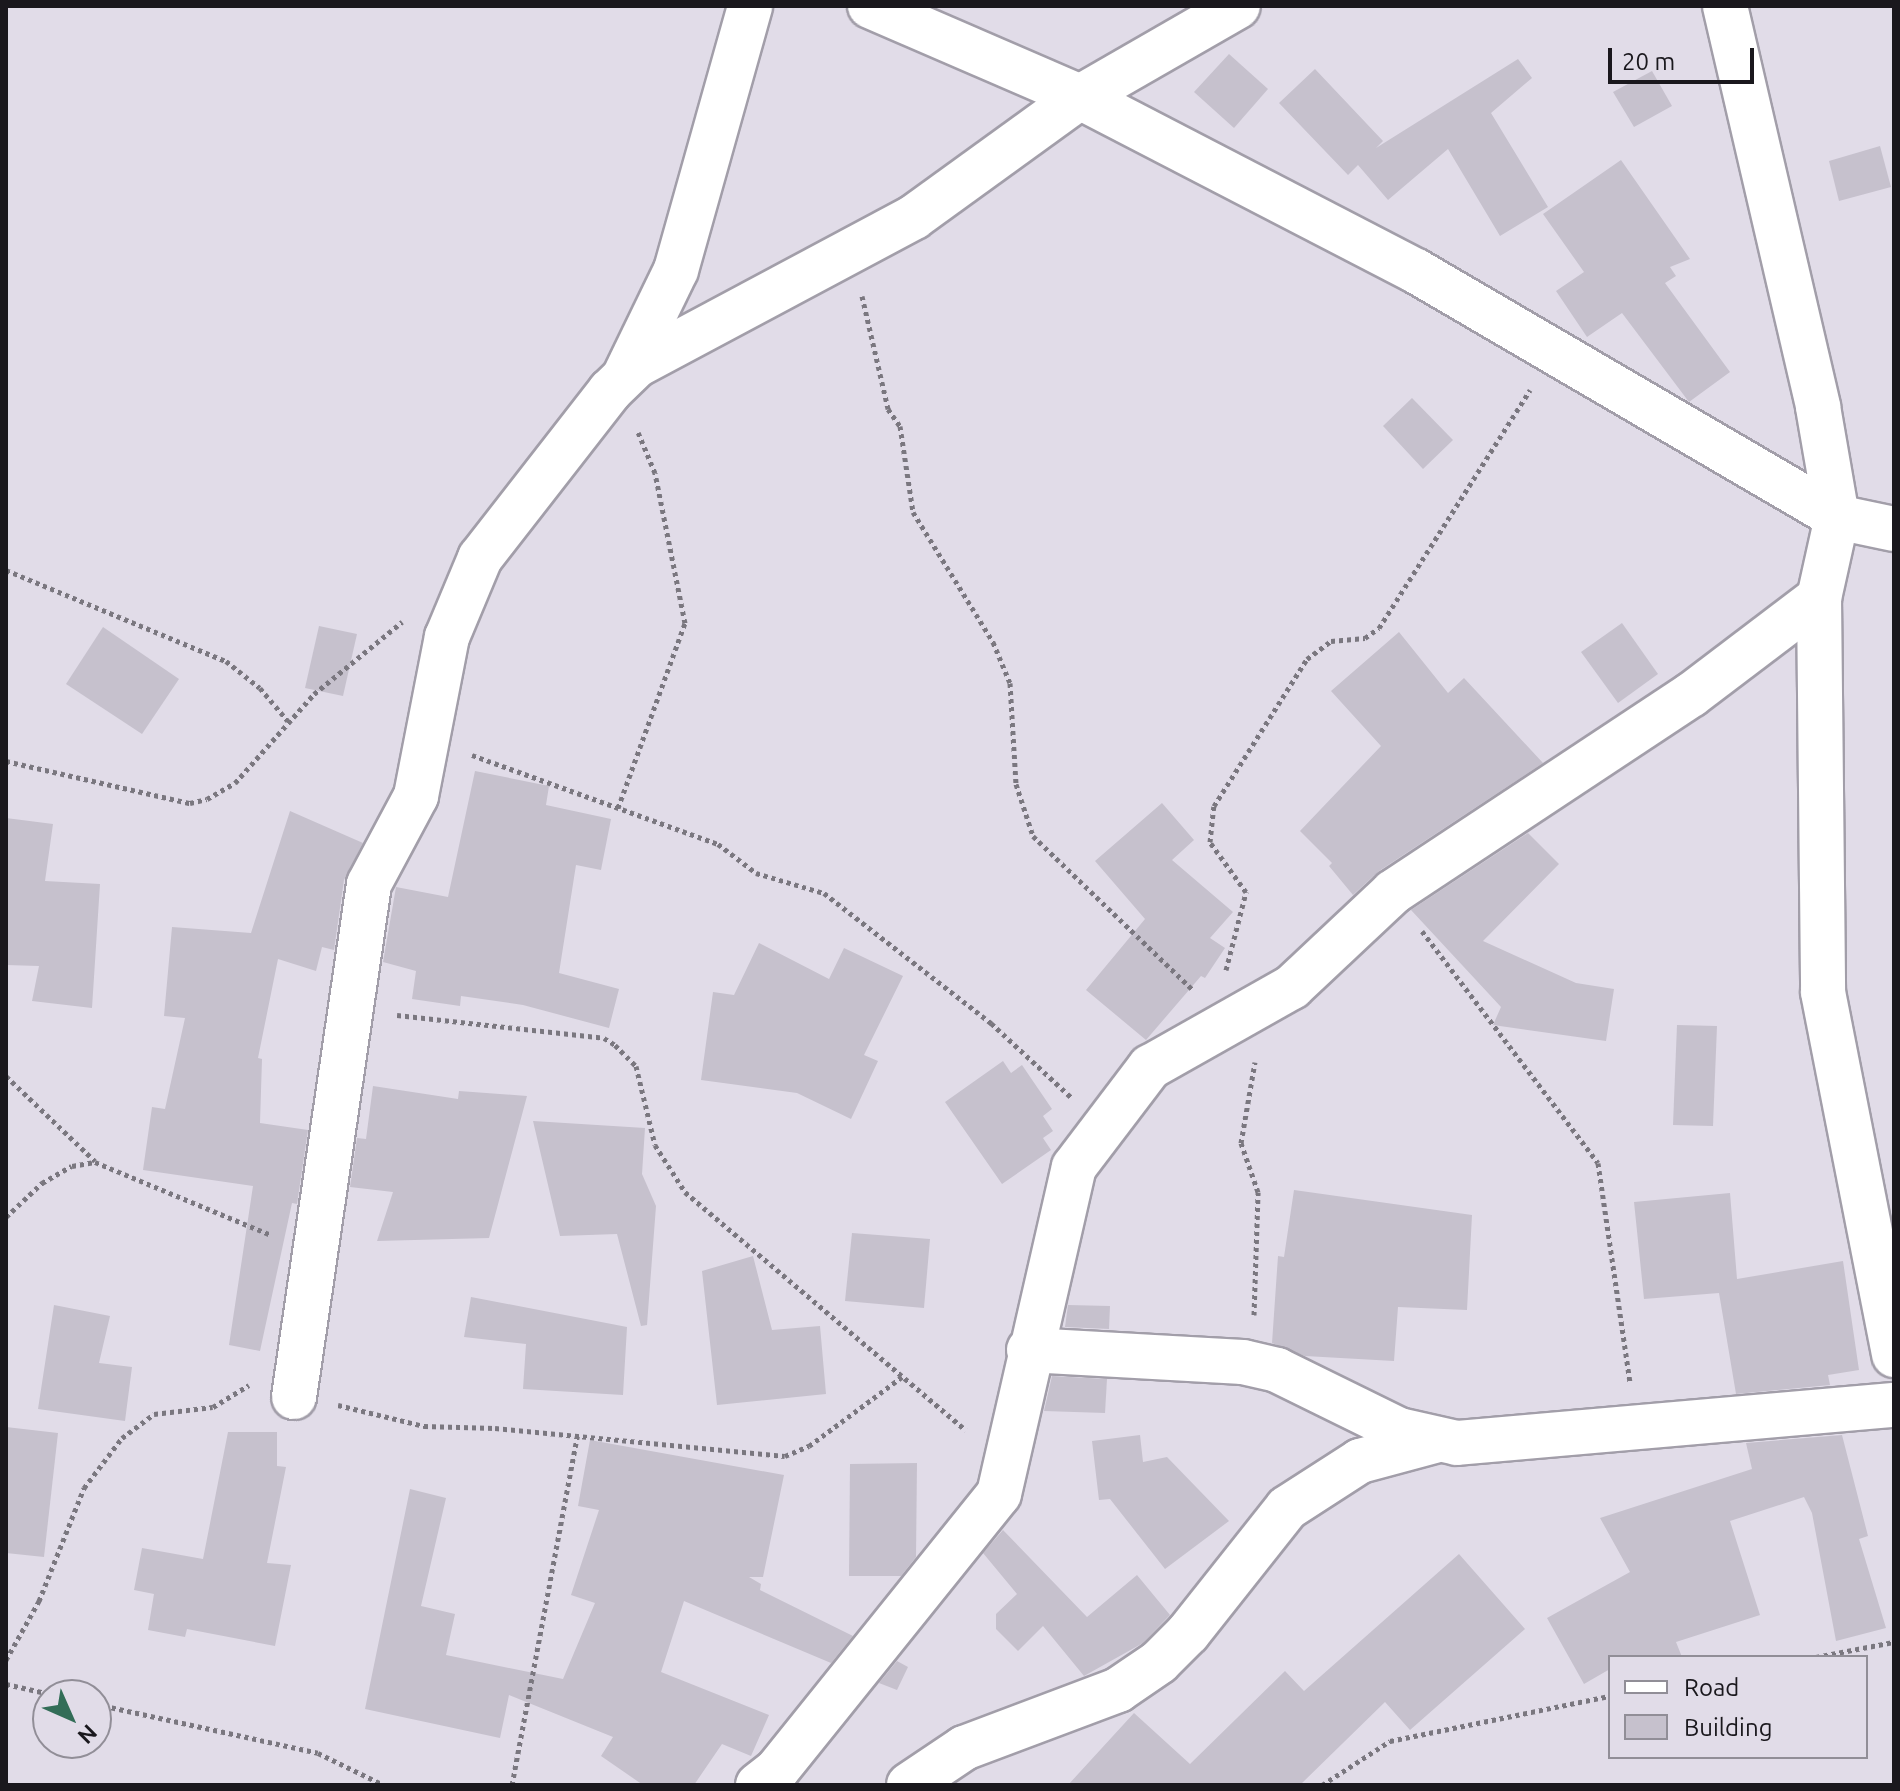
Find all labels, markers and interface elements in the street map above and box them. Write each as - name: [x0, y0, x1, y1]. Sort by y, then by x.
- scale bar: [1612, 32, 1758, 82]
- text: 20 m: [1622, 48, 1675, 75]
- legend: [1608, 1655, 1868, 1759]
- text: Road: [1684, 1674, 1739, 1701]
- north arrow: [32, 1679, 112, 1759]
- text: Building: [1684, 1714, 1772, 1741]
- text: N: [73, 1720, 103, 1750]

